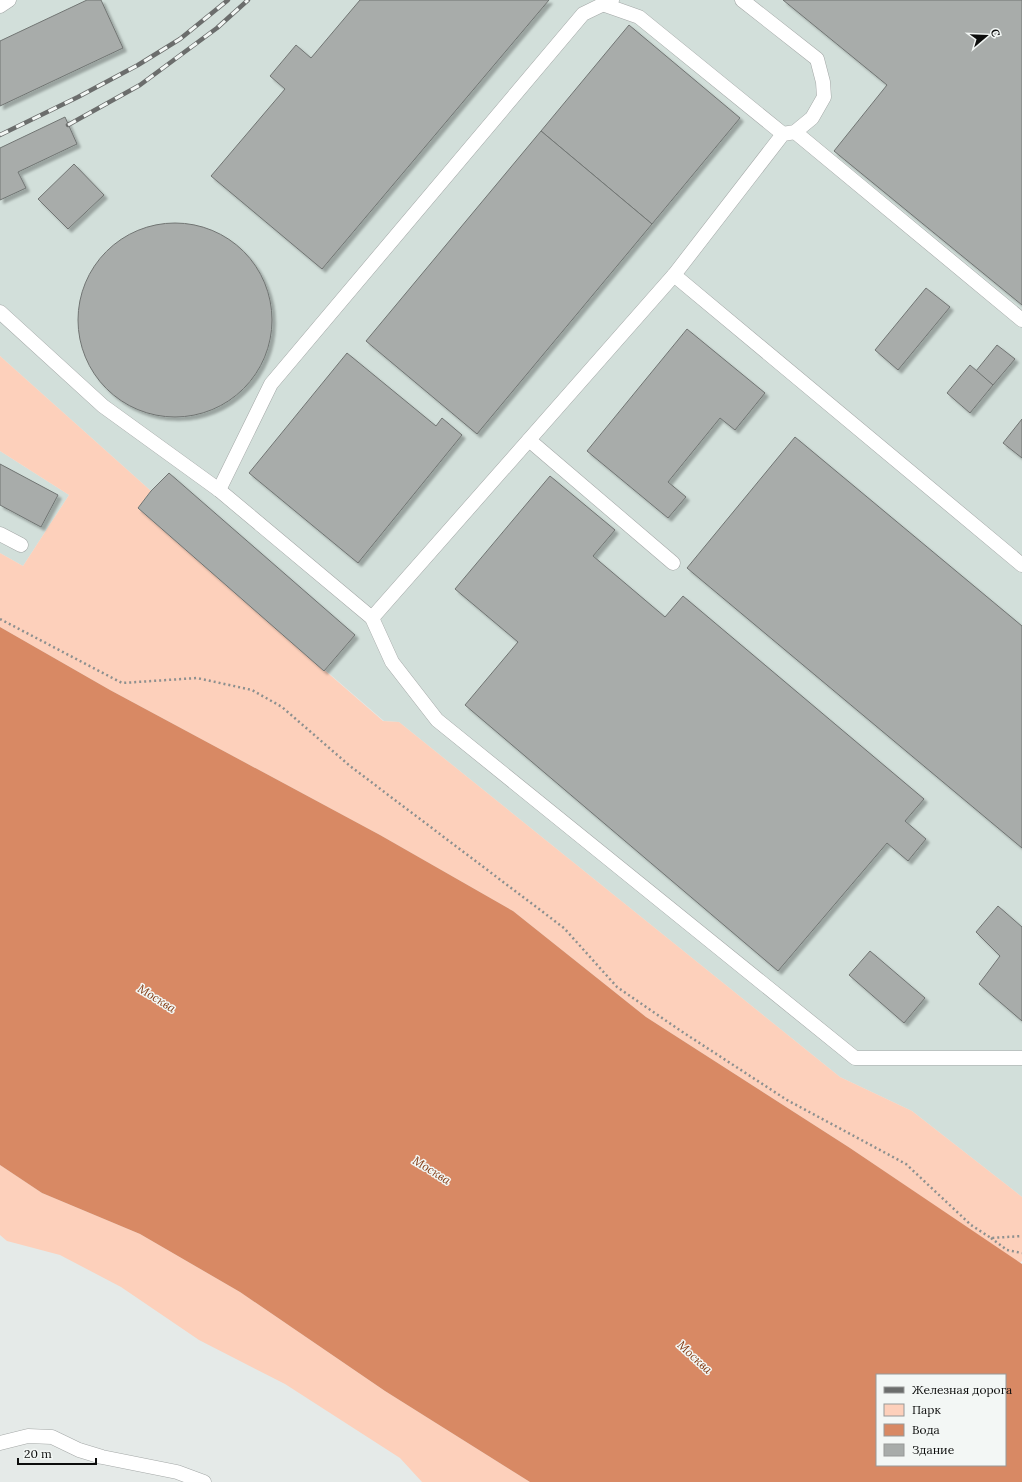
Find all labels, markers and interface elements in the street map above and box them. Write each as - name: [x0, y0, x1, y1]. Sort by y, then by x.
- north arrow: [966, 16, 1006, 56]
- text: С: [988, 27, 1003, 39]
- water label: Москва: [135, 981, 179, 1016]
- water label: Москва: [410, 1153, 454, 1188]
- water label: Москва: [675, 1337, 716, 1377]
- legend: [876, 1374, 1006, 1466]
- text: Железная дорога: [912, 1382, 1012, 1397]
- text: Парк: [912, 1402, 941, 1417]
- text: Вода: [912, 1422, 940, 1437]
- scale bar: [18, 1440, 96, 1466]
- text: Здание: [912, 1442, 955, 1457]
- text: 20 m: [24, 1446, 52, 1461]

